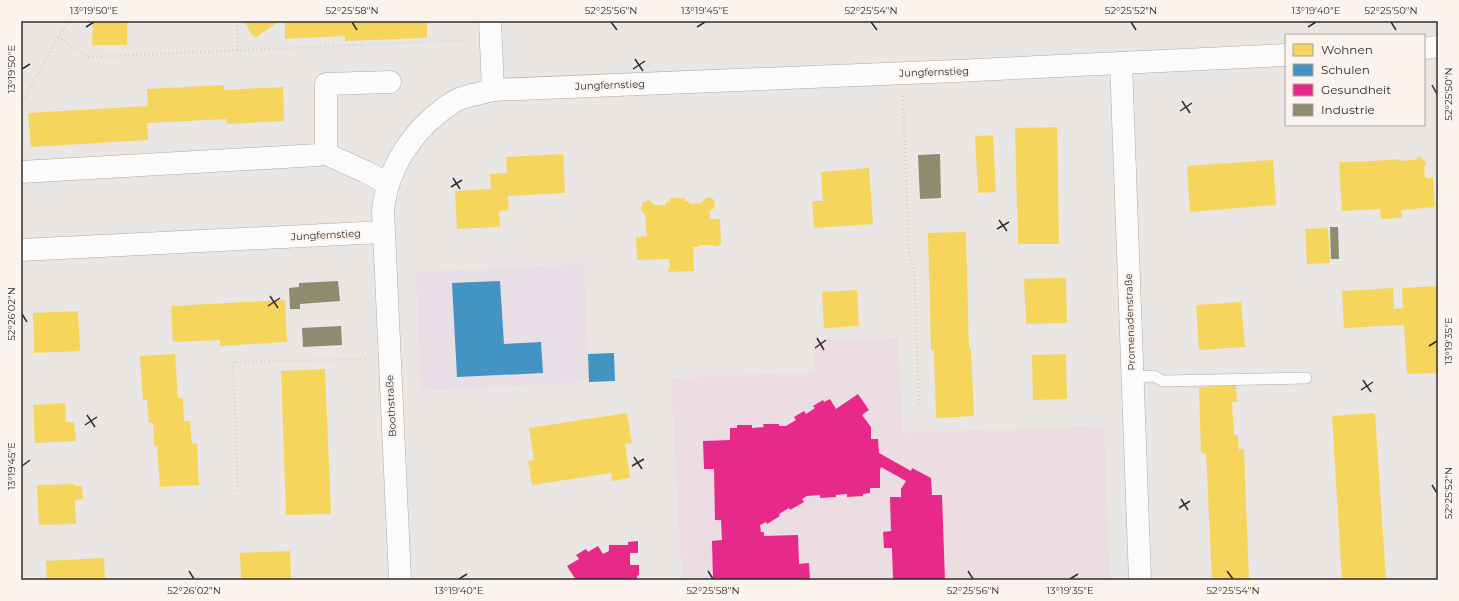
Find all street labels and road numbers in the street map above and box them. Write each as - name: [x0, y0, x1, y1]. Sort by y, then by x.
- street label: Jungfernstieg: [898, 64, 969, 80]
- street label: Jungfernstieg: [574, 77, 645, 93]
- street label: Jungfernstieg: [290, 227, 361, 243]
- street label: Promenadenstraße: [1122, 273, 1138, 371]
- street label: Boothstraße: [383, 375, 399, 437]

